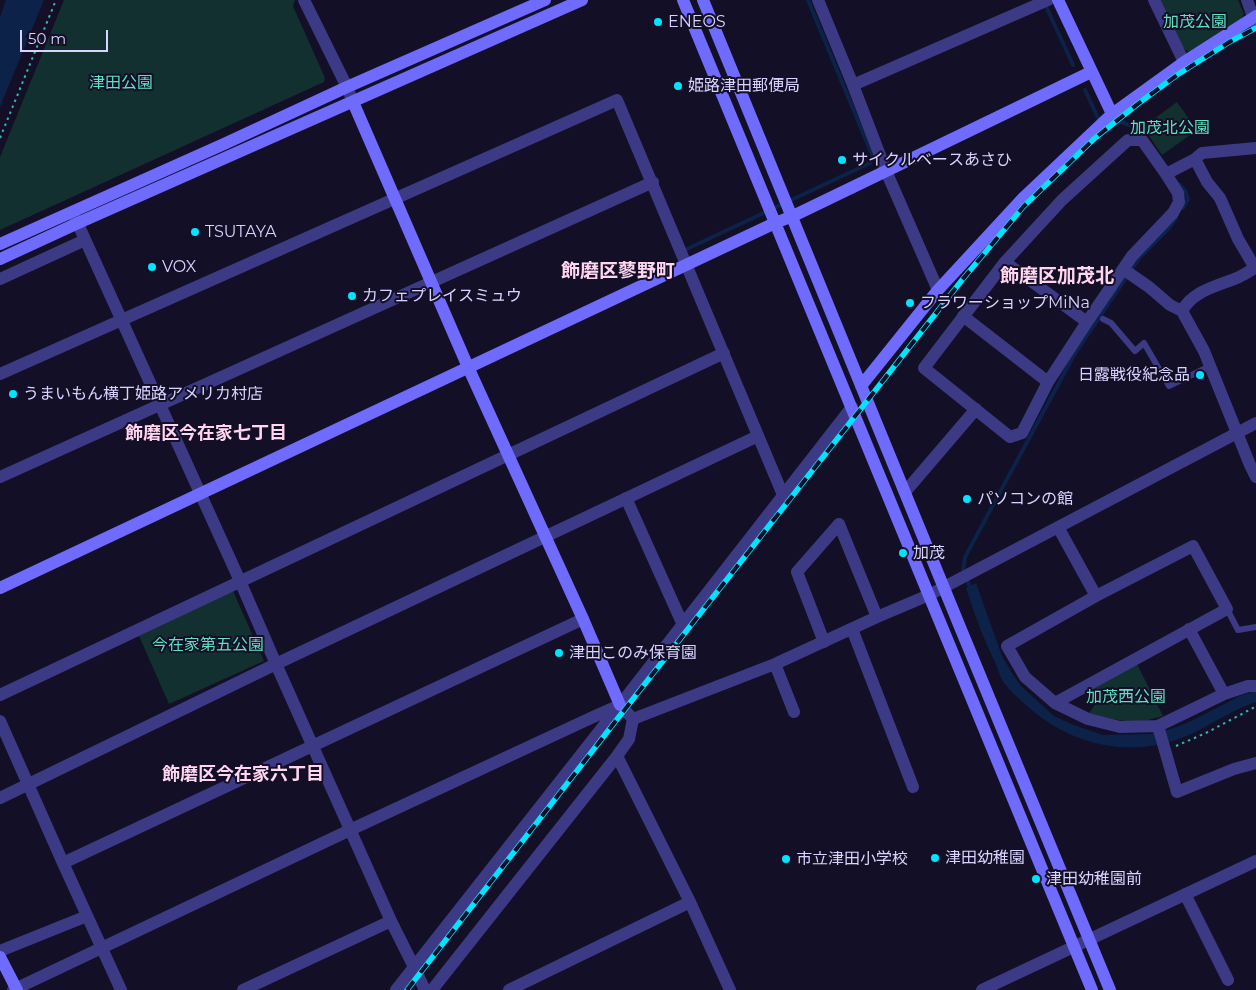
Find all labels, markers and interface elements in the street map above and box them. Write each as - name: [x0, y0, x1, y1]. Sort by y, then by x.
- place label: ENEOS: [668, 12, 726, 32]
- park label: 加茂公園: [1163, 12, 1227, 32]
- marker: ENEOS: [652, 16, 664, 28]
- scale bar: [22, 20, 110, 52]
- text: 50 m: [28, 29, 66, 48]
- park label: 津田公園: [89, 73, 153, 93]
- place label: 姫路津田郵便局: [688, 76, 800, 96]
- marker: 姫路津田郵便局: [672, 80, 684, 92]
- park label: 加茂北公園: [1130, 118, 1210, 138]
- place label: サイクルベースあさひ: [852, 150, 1012, 170]
- marker: サイクルベースあさひ: [836, 154, 848, 166]
- place label: TSUTAYA: [205, 222, 277, 242]
- marker: TSUTAYA: [189, 226, 201, 238]
- place label: VOX: [162, 257, 196, 277]
- district label: 飾磨区蓼野町: [561, 260, 675, 282]
- marker: VOX: [146, 261, 158, 273]
- district label: 飾磨区加茂北: [1000, 265, 1114, 287]
- place label: カフェプレイスミュウ: [362, 286, 522, 306]
- marker: カフェプレイスミュウ: [346, 290, 358, 302]
- place label: フラワーショップMiNa: [920, 293, 1090, 313]
- marker: フラワーショップMiNa: [904, 297, 916, 309]
- place label: 日露戦役紀念品: [1078, 365, 1190, 385]
- marker: 日露戦役紀念品: [1194, 369, 1206, 381]
- place label: うまいもん横丁姫路アメリカ村店: [23, 384, 263, 404]
- marker: うまいもん横丁姫路アメリカ村店: [7, 388, 19, 400]
- district label: 飾磨区今在家七丁目: [125, 423, 287, 445]
- place label: パソコンの館: [977, 489, 1073, 509]
- marker: パソコンの館: [961, 493, 973, 505]
- place label: 加茂: [913, 543, 945, 563]
- marker: 加茂: [897, 547, 909, 559]
- park label: 今在家第五公園: [152, 635, 264, 655]
- place label: 津田このみ保育園: [569, 643, 697, 663]
- marker: 津田このみ保育園: [553, 647, 565, 659]
- park label: 加茂西公園: [1086, 687, 1166, 707]
- district label: 飾磨区今在家六丁目: [162, 764, 324, 786]
- place label: 津田幼稚園: [945, 848, 1025, 868]
- place label: 市立津田小学校: [796, 849, 908, 869]
- marker: 津田幼稚園: [929, 852, 941, 864]
- marker: 市立津田小学校: [780, 853, 792, 865]
- place label: 津田幼稚園前: [1046, 869, 1142, 889]
- marker: 津田幼稚園前: [1030, 873, 1042, 885]

